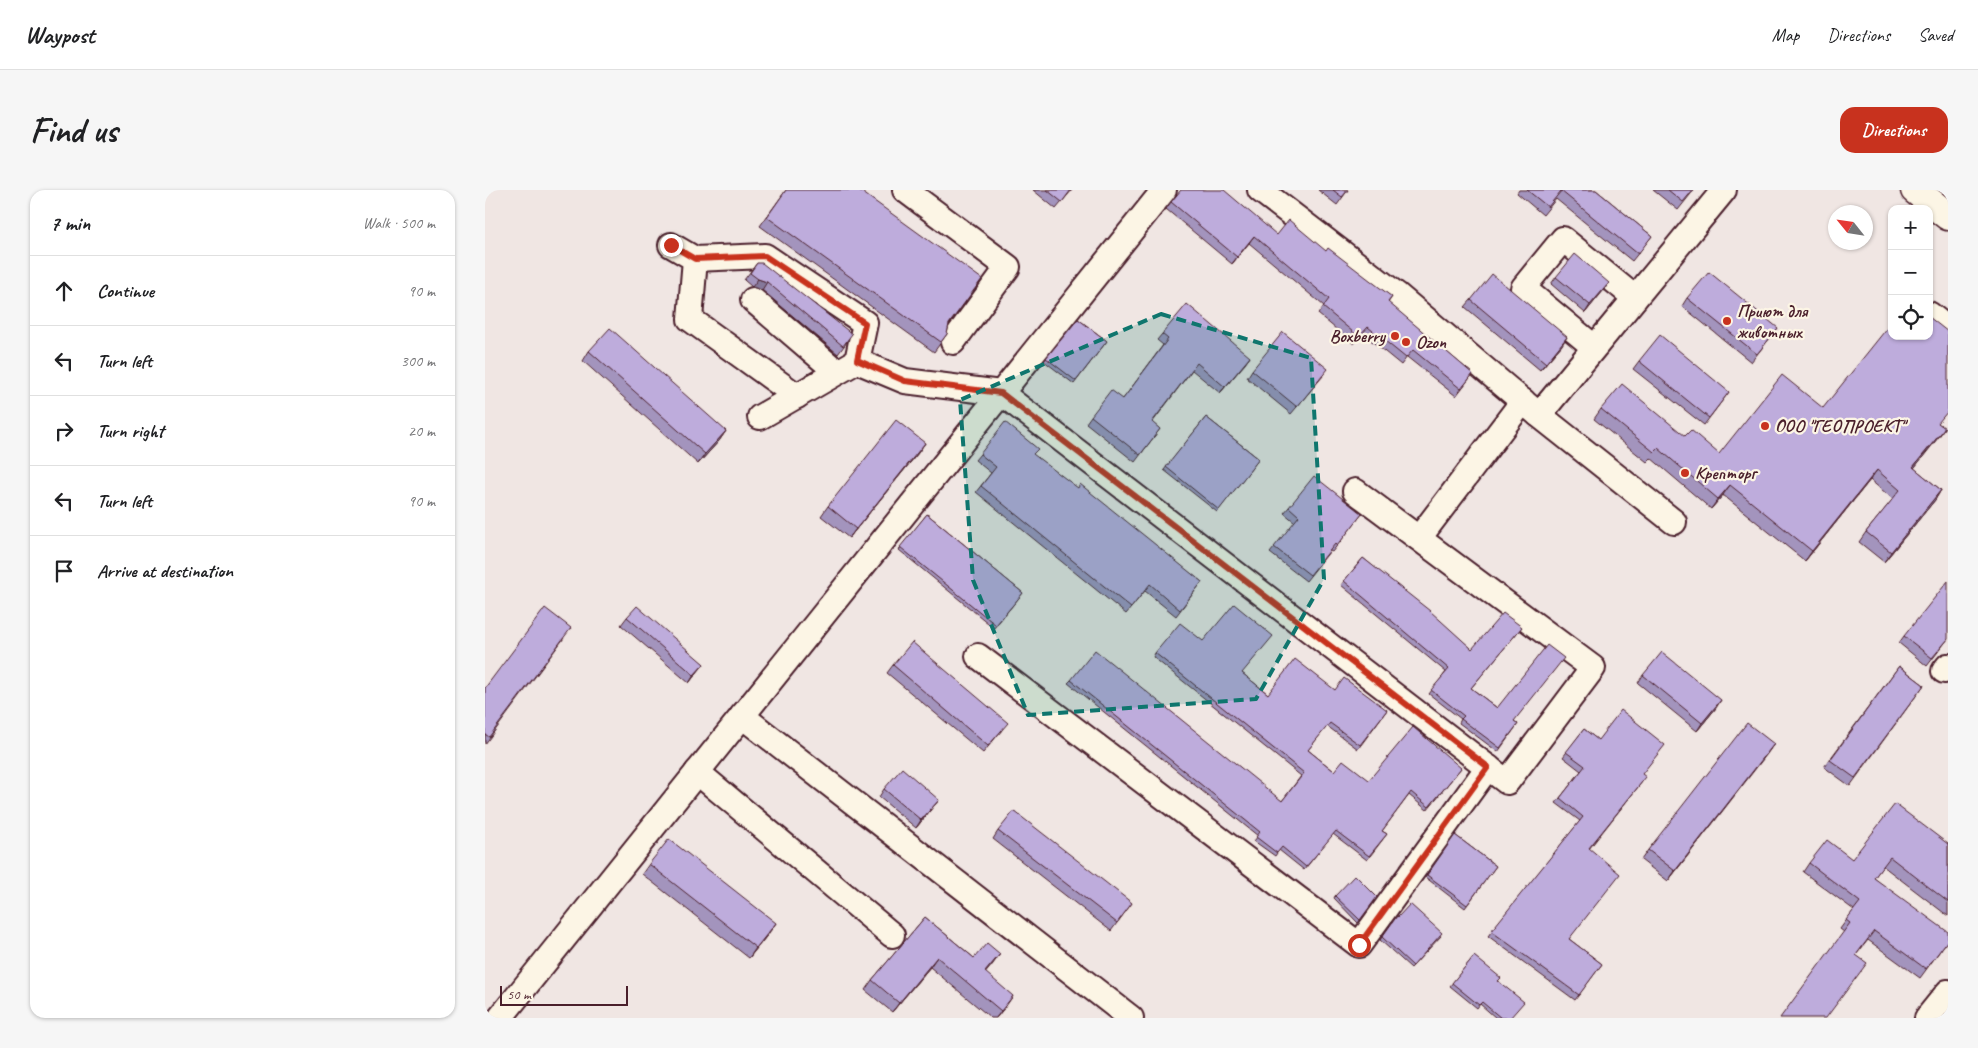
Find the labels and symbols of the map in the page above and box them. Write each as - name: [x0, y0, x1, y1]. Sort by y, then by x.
- north arrow: [1828, 205, 1873, 250]
- route end: [660, 234, 683, 257]
- place label: Приют для животных: [1737, 300, 1809, 343]
- marker: Приют для животных: [1721, 315, 1733, 327]
- place label: Boxberry: [1330, 325, 1387, 347]
- marker: Boxberry: [1389, 330, 1401, 342]
- place label: Ozon: [1416, 331, 1447, 353]
- marker: Ozon: [1400, 336, 1412, 348]
- place label: ООО "ГЕОПРОЕКТ": [1775, 415, 1908, 437]
- marker: ООО "ГЕОПРОЕКТ": [1759, 420, 1771, 432]
- place label: Крепторг: [1695, 462, 1758, 484]
- marker: Крепторг: [1679, 467, 1691, 479]
- route start: [1348, 934, 1371, 957]
- scale bar: [500, 983, 627, 1006]

